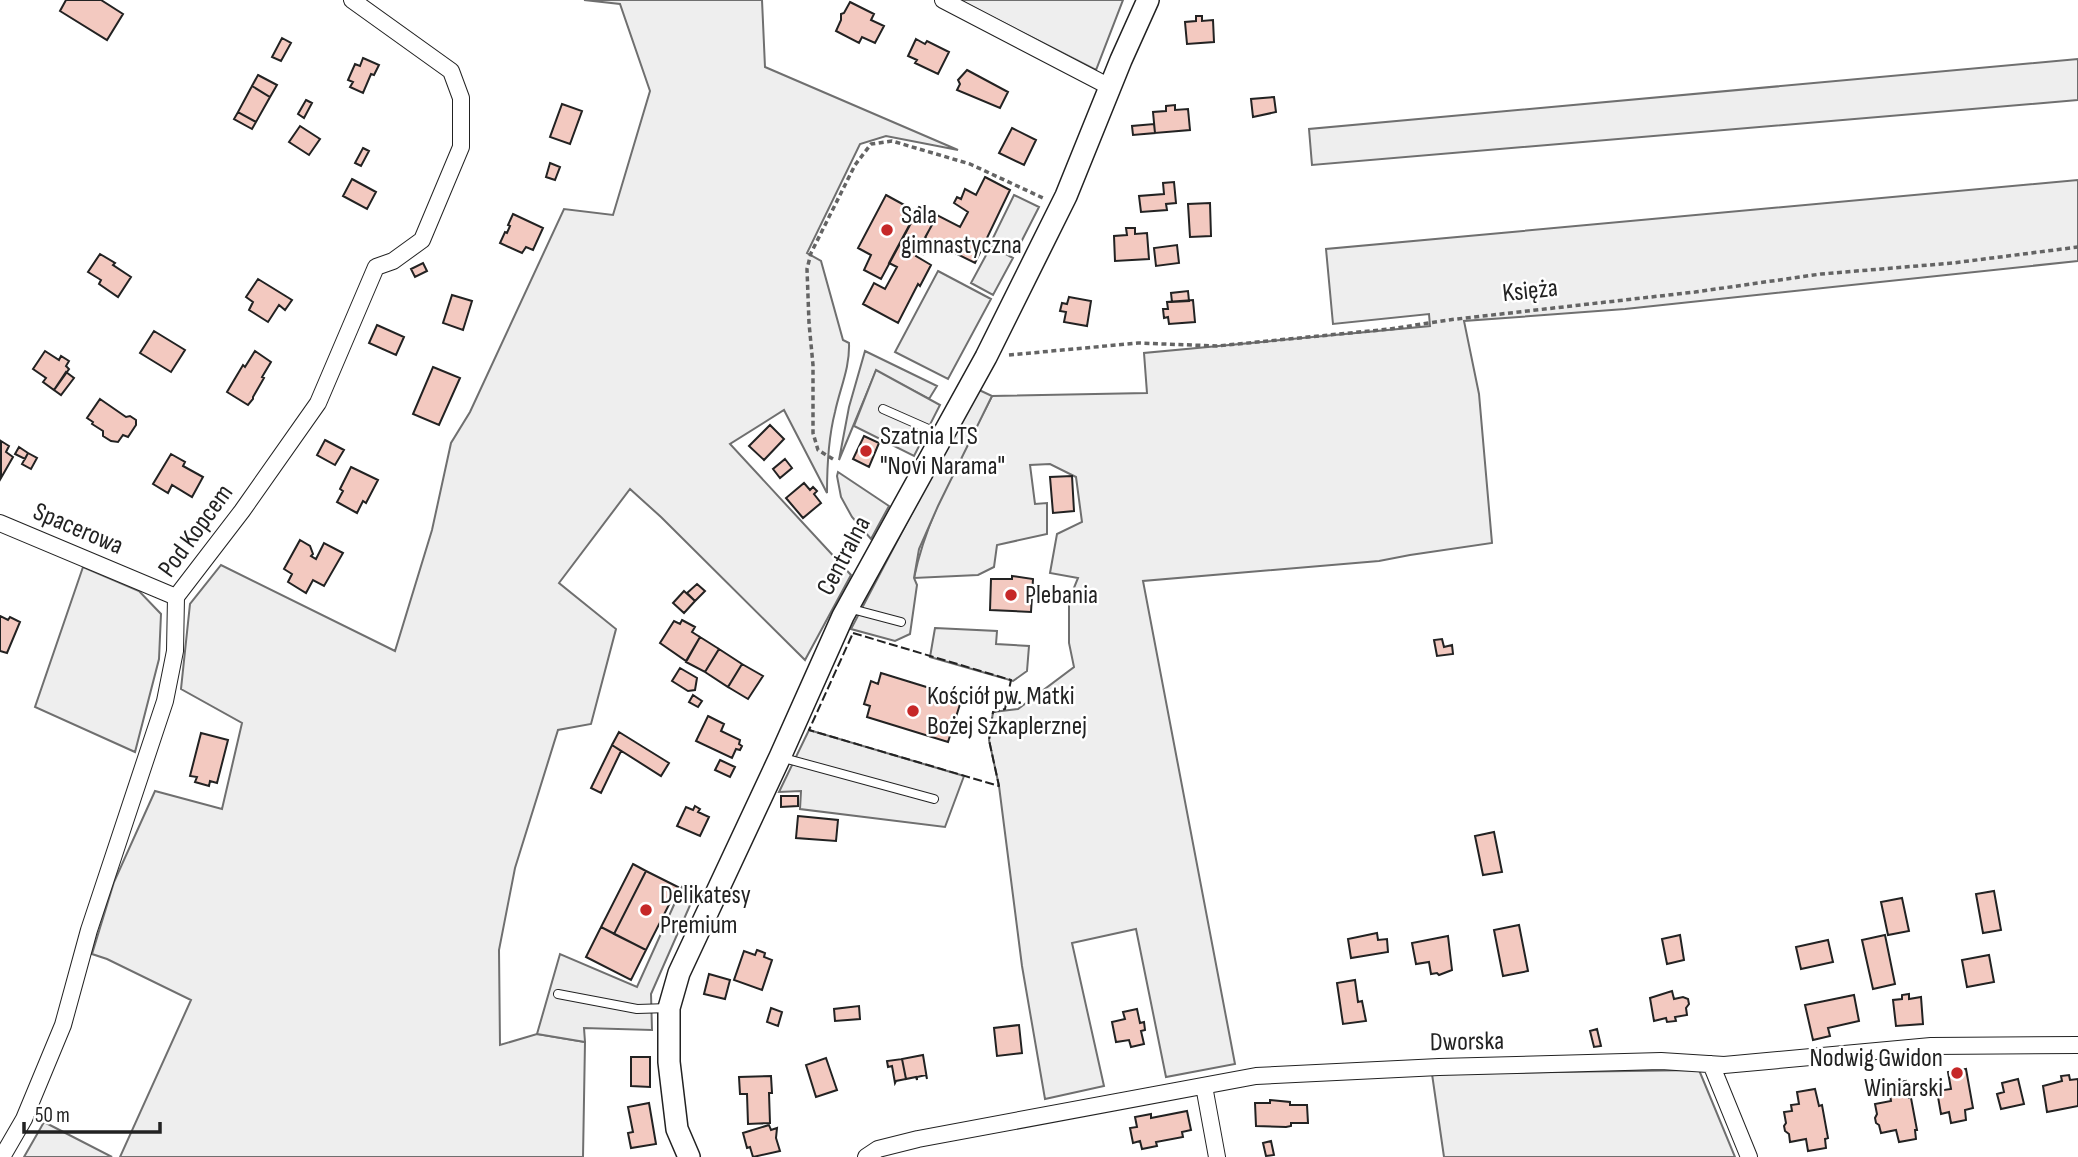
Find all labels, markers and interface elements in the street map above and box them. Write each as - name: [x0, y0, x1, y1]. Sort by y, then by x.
- place label: Sala gimnastyczna: [901, 200, 1022, 261]
- marker: Sala gimnastyczna: [879, 222, 895, 238]
- street label: Księża: [1501, 273, 1559, 309]
- place label: Szatnia LTS "Novi Narama": [880, 421, 1005, 482]
- marker: Szatnia LTS "Novi Narama": [858, 443, 874, 459]
- street label: Pod Kopcem: [152, 479, 240, 583]
- street label: Spacerowa: [28, 496, 128, 562]
- street label: Centralna: [810, 511, 878, 601]
- place label: Plebania: [1025, 580, 1098, 611]
- marker: Plebania: [1003, 587, 1019, 603]
- place label: Kościół pw. Matki Bożej Szkaplerznej: [927, 681, 1087, 742]
- marker: Kościół pw. Matki Bożej Szkaplerznej: [905, 703, 921, 719]
- place label: Delikatesy Premium: [660, 880, 751, 941]
- marker: Delikatesy Premium: [638, 902, 654, 918]
- street label: Dworska: [1430, 1026, 1504, 1058]
- place label: Nodwig Gwidon Winiarski: [1809, 1043, 1943, 1104]
- marker: Nodwig Gwidon Winiarski: [1949, 1065, 1965, 1081]
- scale bar: [24, 1090, 161, 1134]
- text: 50 m: [35, 1103, 70, 1128]

